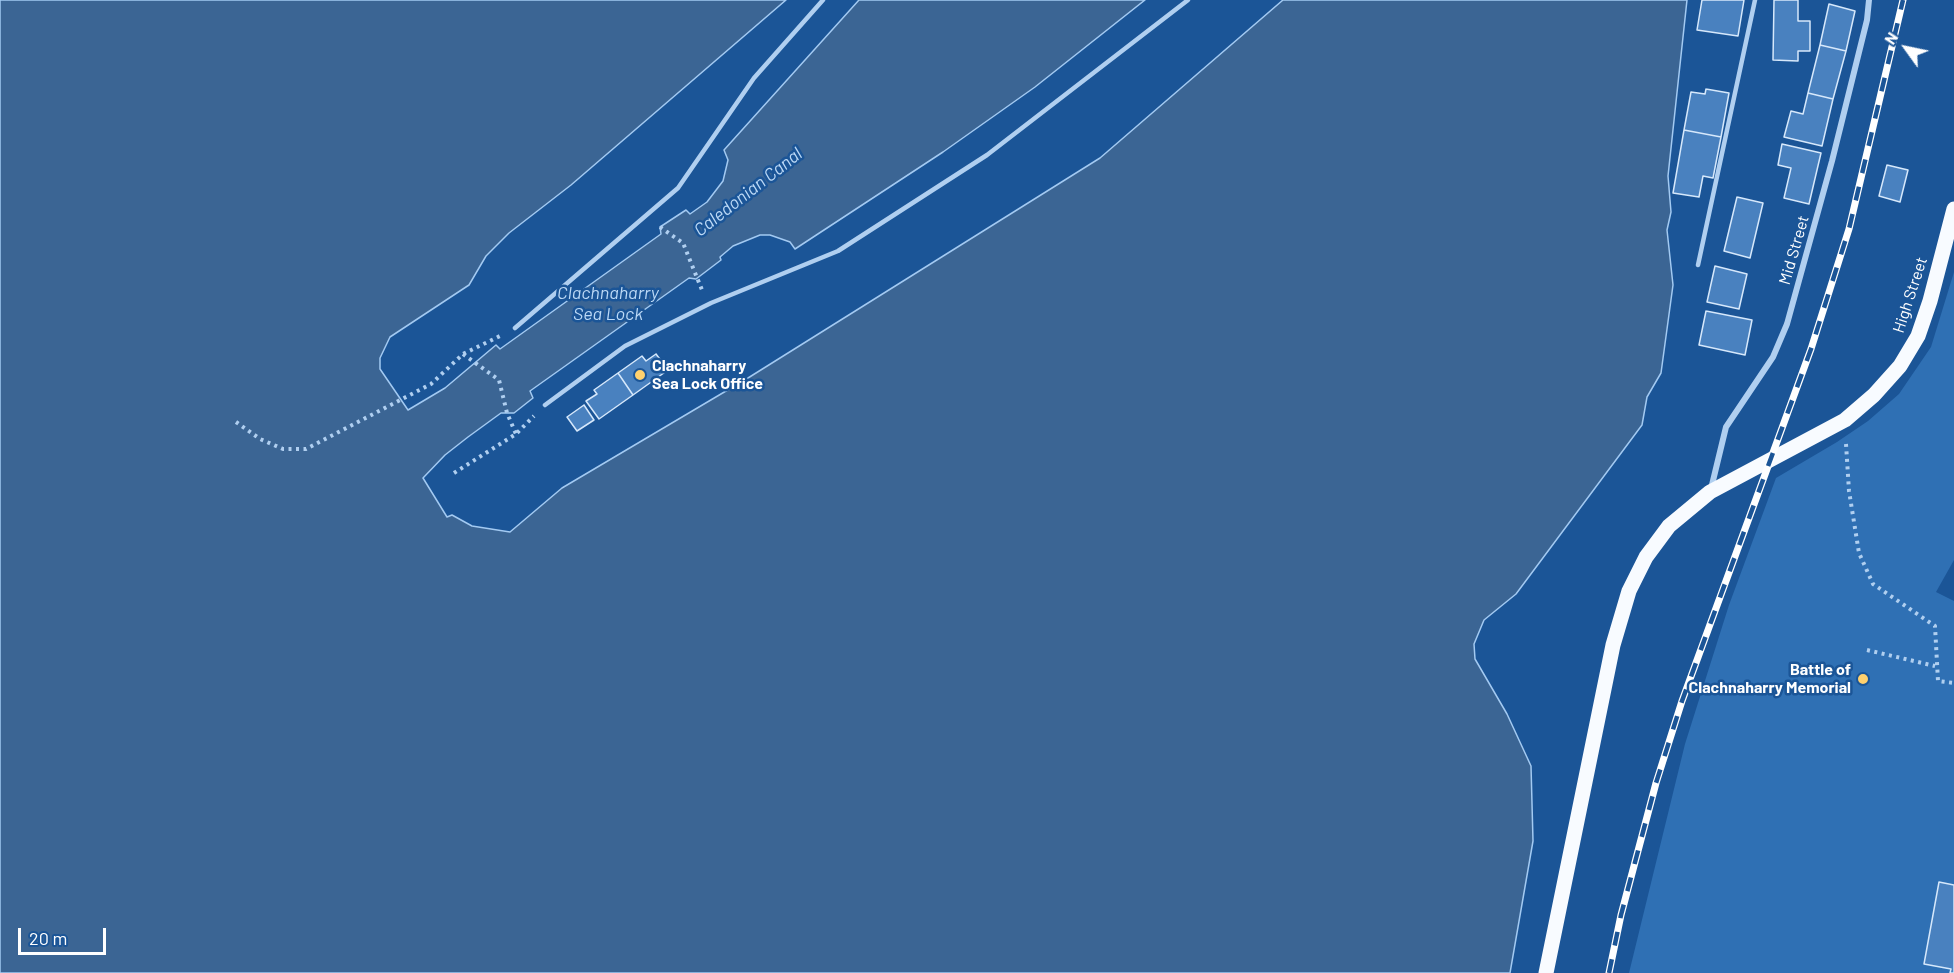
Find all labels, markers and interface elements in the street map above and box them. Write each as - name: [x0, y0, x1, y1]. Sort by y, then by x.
- north arrow: [1876, 18, 1936, 78]
- text: N: [1880, 28, 1901, 48]
- water label: Caledonian Canal: [690, 143, 806, 241]
- street label: Mid Street: [1775, 213, 1813, 287]
- street label: High Street: [1889, 255, 1931, 335]
- water label: Clachnaharry Sea Lock: [557, 282, 659, 324]
- place label: Clachnaharry Sea Lock Office: [652, 356, 763, 394]
- marker: Clachnaharry Sea Lock Office: [633, 368, 647, 382]
- place label: Battle of Clachnaharry Memorial: [1689, 660, 1851, 698]
- marker: Battle of Clachnaharry Memorial: [1856, 672, 1870, 686]
- scale bar: [21, 916, 110, 954]
- text: 20 m: [29, 927, 67, 949]

